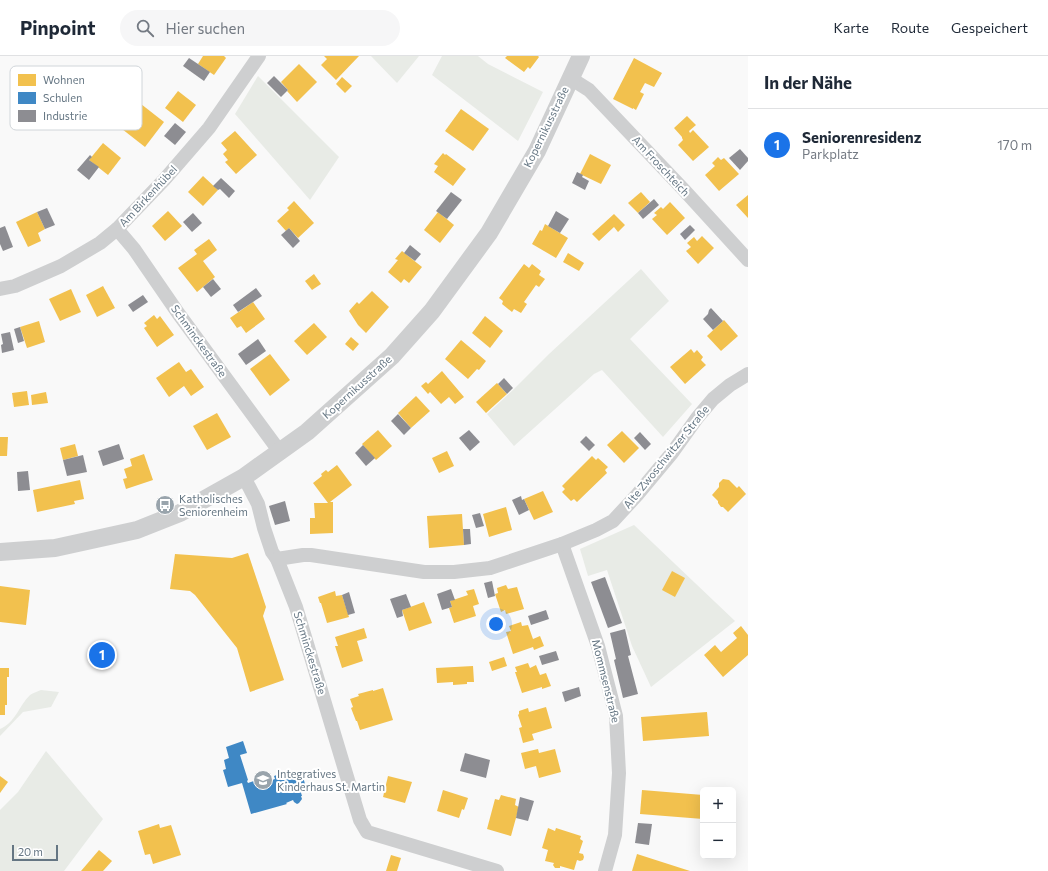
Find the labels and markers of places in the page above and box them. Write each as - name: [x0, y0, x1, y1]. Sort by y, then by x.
- place label: Katholisches Seniorenheim: [179, 492, 248, 518]
- bus stop icon: Katholisches Seniorenheim: [154, 494, 176, 516]
- pin: 1: [89, 640, 115, 670]
- place label: Integratives Kinderhaus St. Martin: [277, 767, 385, 793]
- school or university icon: Integratives Kinderhaus St. Martin: [252, 769, 274, 791]

